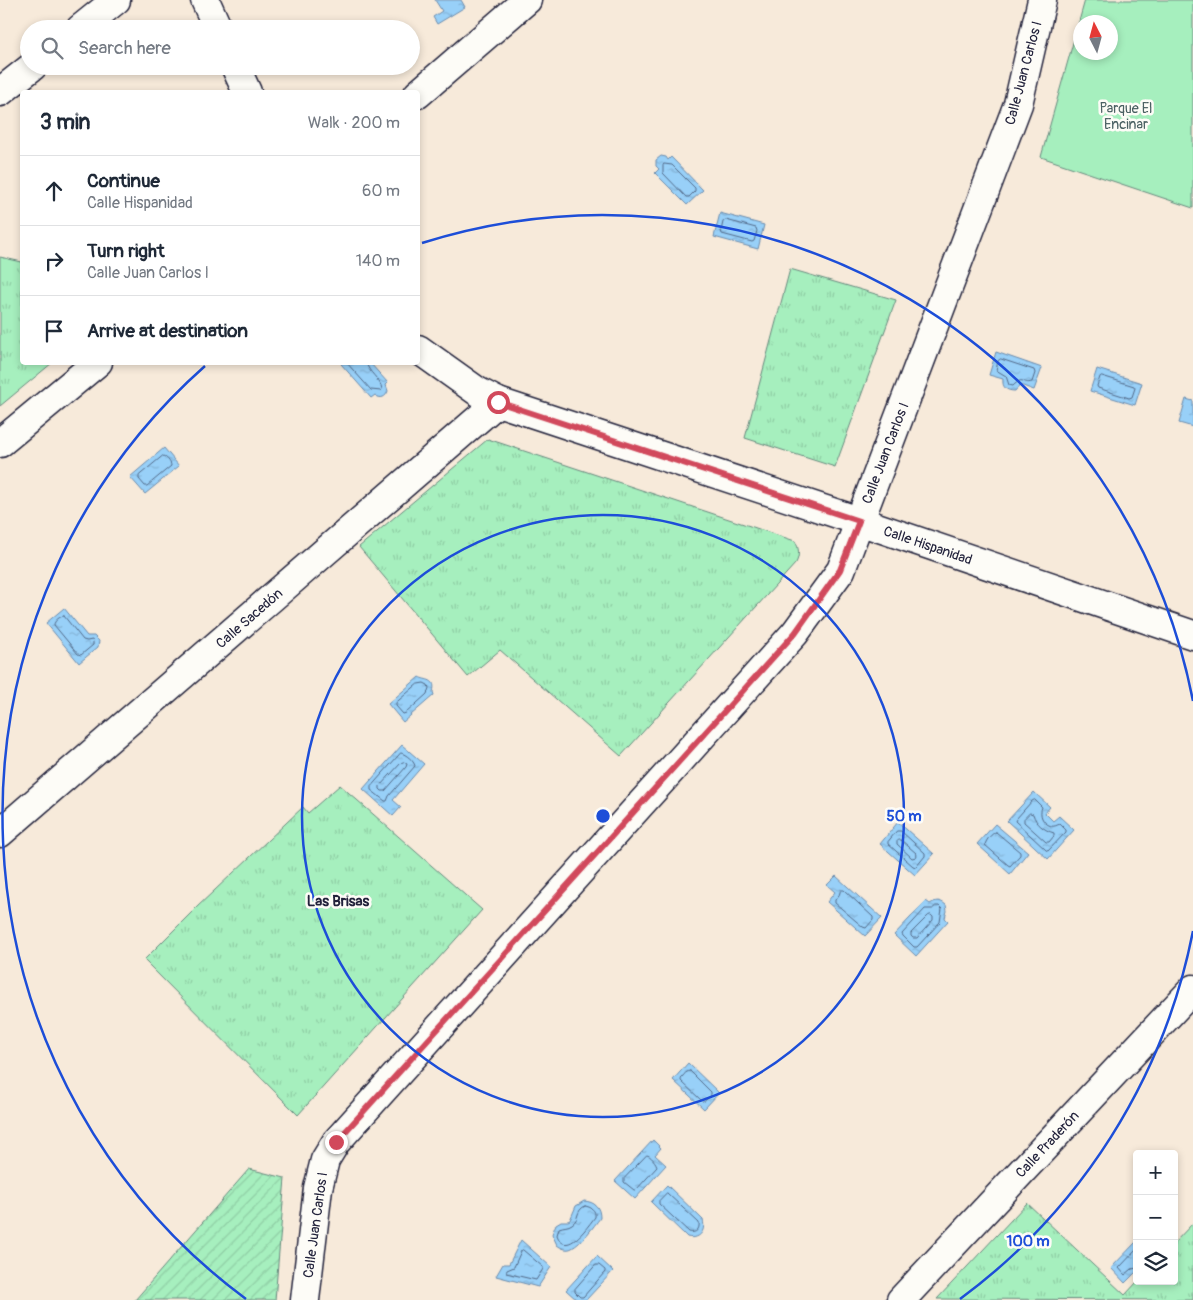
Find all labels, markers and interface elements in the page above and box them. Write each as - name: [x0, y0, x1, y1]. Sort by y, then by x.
- north arrow: [1073, 15, 1118, 60]
- street label: Calle Juan Carlos I: [1001, 19, 1046, 127]
- search box: [20, 20, 420, 75]
- icon: search: [38, 34, 66, 62]
- text: Search here: [78, 36, 171, 60]
- park label: Parque El Encinar: [1100, 100, 1152, 133]
- text: 3 min: [40, 109, 90, 136]
- text: Walk · 200 m: [308, 113, 400, 133]
- text: Continue: [87, 169, 160, 193]
- icon: ahead: [40, 177, 68, 205]
- text: 60 m: [362, 181, 400, 201]
- text: Calle Hispanidad: [87, 193, 193, 213]
- text: Turn right: [87, 239, 165, 263]
- icon: right: [40, 247, 68, 275]
- text: 140 m: [356, 251, 400, 271]
- text: Calle Juan Carlos I: [87, 263, 209, 283]
- icon: arrive: [40, 317, 68, 345]
- text: Arrive at destination: [87, 319, 248, 343]
- route start: [487, 391, 510, 414]
- street label: Calle Juan Carlos I: [858, 400, 913, 506]
- street label: Calle Hispanidad: [881, 522, 975, 569]
- street label: Calle Sacedón: [212, 585, 286, 652]
- centre of rings: [594, 807, 612, 825]
- text: 50 m: [887, 807, 921, 826]
- district label: Las Brisas: [307, 892, 369, 911]
- street label: Calle Praderón: [1012, 1107, 1083, 1181]
- route end: [325, 1131, 348, 1154]
- map controls: [1133, 1150, 1178, 1285]
- button: +: [1133, 1150, 1178, 1195]
- street label: Calle Juan Carlos I: [300, 1171, 331, 1279]
- button: −: [1133, 1195, 1178, 1240]
- text: 100 m: [1007, 1232, 1049, 1251]
- button: layers: [1133, 1240, 1178, 1285]

